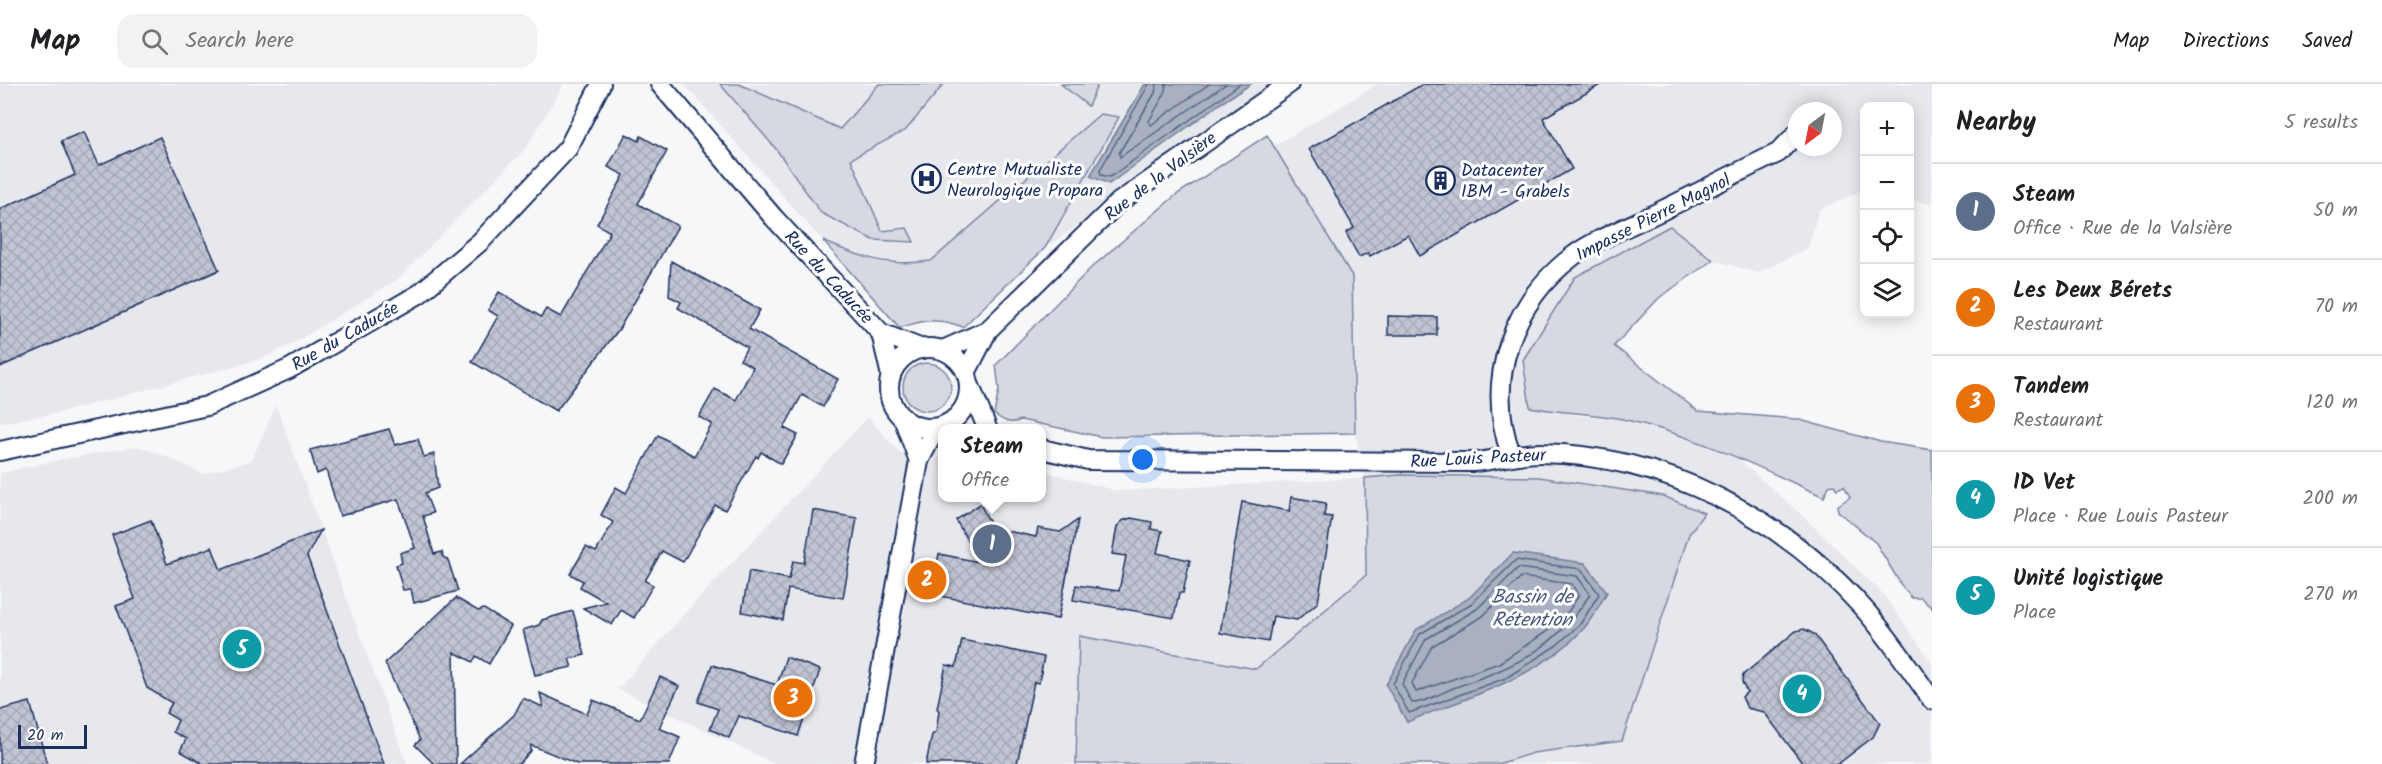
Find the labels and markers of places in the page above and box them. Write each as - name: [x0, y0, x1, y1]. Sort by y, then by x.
- place label: Centre Mutualiste Neurologique Propara: [947, 156, 1103, 206]
- place label: Datacenter IBM - Grabels: [1461, 157, 1570, 207]
- hospital icon: Centre Mutualiste Neurologique Propara: [910, 163, 942, 195]
- building icon: Datacenter IBM - Grabels: [1424, 164, 1456, 196]
- pin: 1: [972, 522, 1012, 566]
- pin: 2: [908, 558, 946, 602]
- pin: 5: [222, 626, 262, 672]
- pin: 4: [1782, 672, 1822, 716]
- pin: 3: [774, 676, 812, 720]

